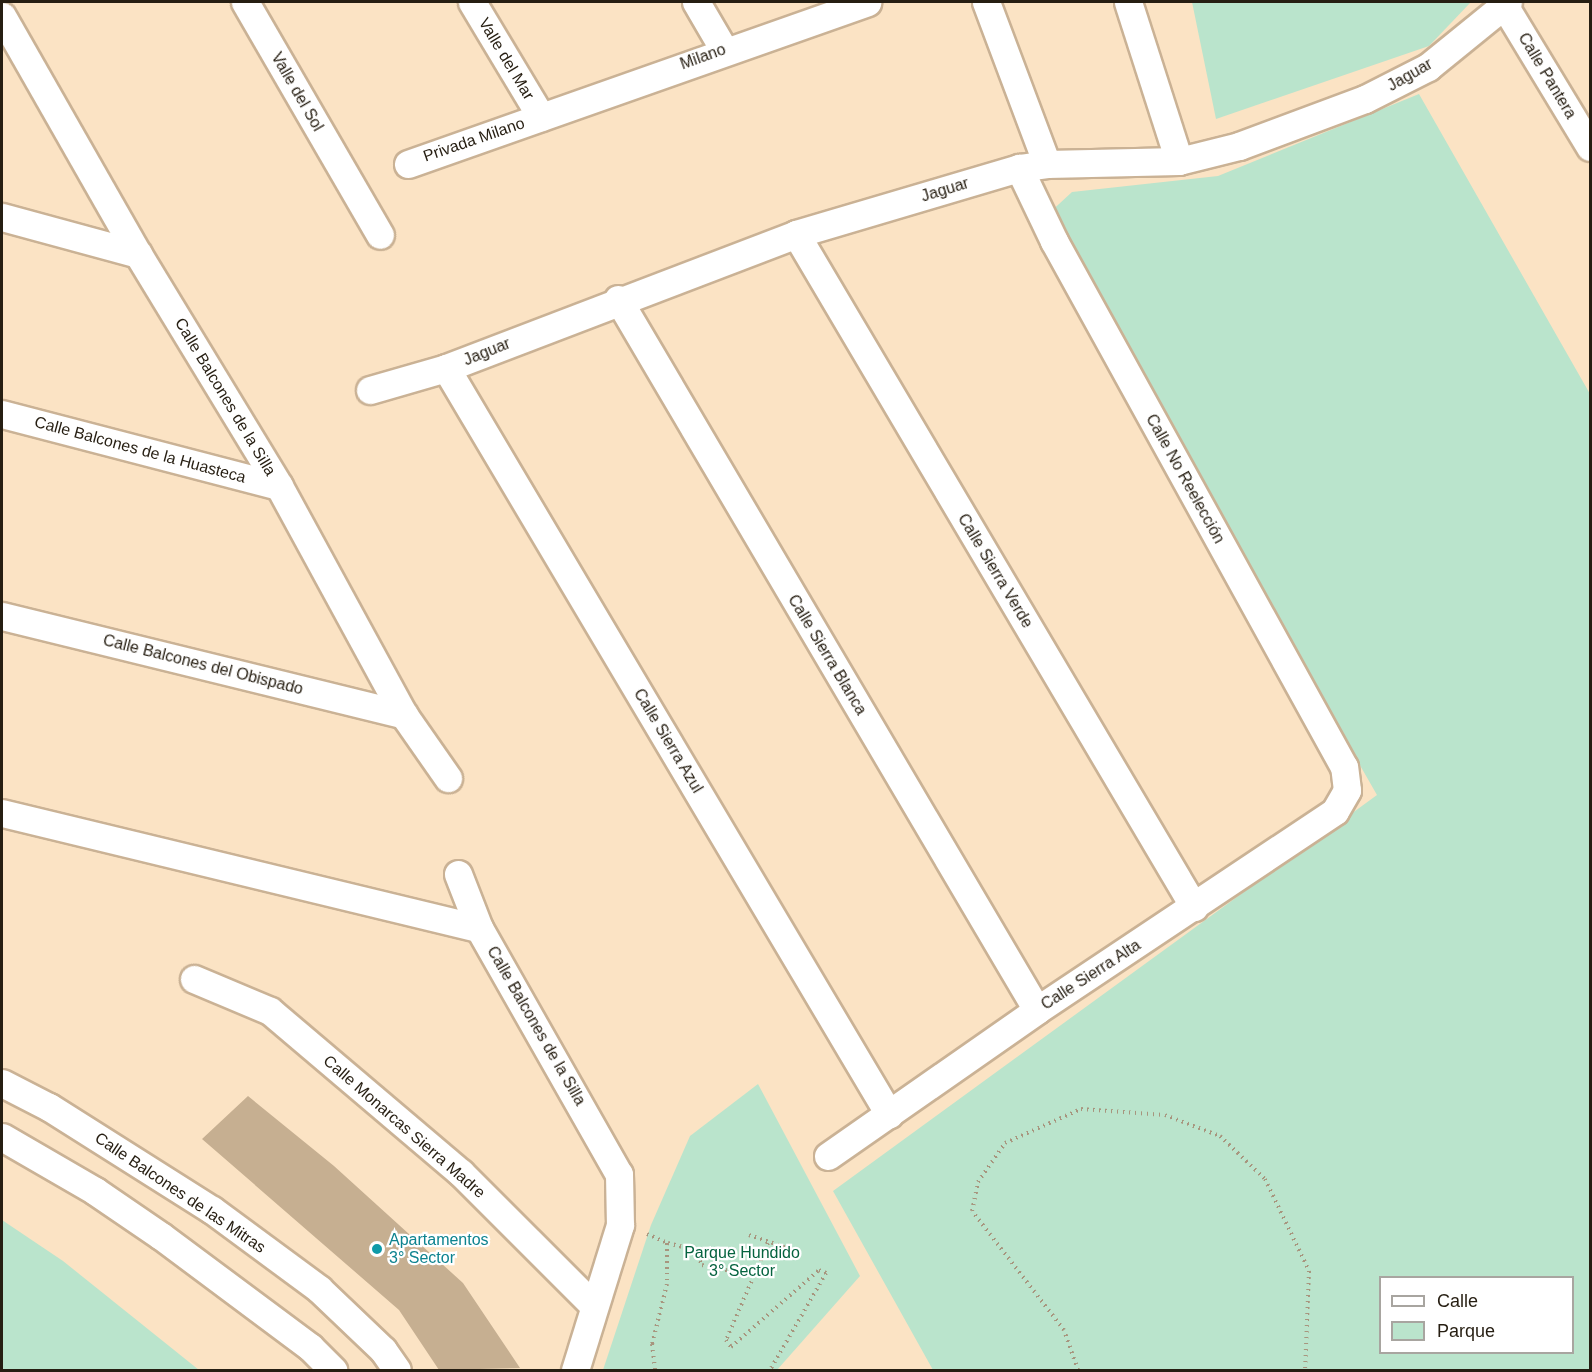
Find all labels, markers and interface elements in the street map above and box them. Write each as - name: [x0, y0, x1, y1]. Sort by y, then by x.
- street label: Valle del Mar: [474, 15, 538, 103]
- street label: Calle Pantera: [1514, 30, 1580, 122]
- street label: Milano: [678, 40, 728, 74]
- street label: Valle del Sol: [267, 49, 327, 135]
- street label: Jaguar: [1384, 54, 1436, 96]
- street label: Privada Milano: [421, 114, 527, 166]
- street label: Jaguar: [919, 174, 971, 206]
- street label: Calle Balcones de la Silla: [170, 315, 280, 479]
- street label: Jaguar: [461, 334, 513, 370]
- street label: Calle No Reelección: [1141, 411, 1229, 547]
- street label: Calle Balcones de la Huasteca: [32, 413, 248, 487]
- street label: Calle Sierra Verde: [953, 510, 1037, 632]
- street label: Calle Sierra Blanca: [784, 591, 870, 719]
- street label: Calle Balcones del Obispado: [101, 631, 305, 699]
- street label: Calle Sierra Azul: [629, 685, 707, 797]
- street label: Calle Sierra Alta: [1037, 935, 1145, 1015]
- street label: Calle Balcones de la Silla: [483, 943, 589, 1109]
- street label: Calle Monarcas Sierra Madre: [319, 1051, 489, 1203]
- street label: Calle Balcones de las Mitras: [91, 1129, 269, 1257]
- place label: Apartamentos 3° Sector: [389, 1230, 489, 1268]
- marker: Apartamentos 3° Sector: [370, 1242, 384, 1256]
- park label: Parque Hundido 3° Sector: [684, 1243, 800, 1281]
- legend: [1379, 1276, 1574, 1354]
- text: Calle: [1437, 1291, 1478, 1311]
- text: Parque: [1437, 1321, 1495, 1341]

